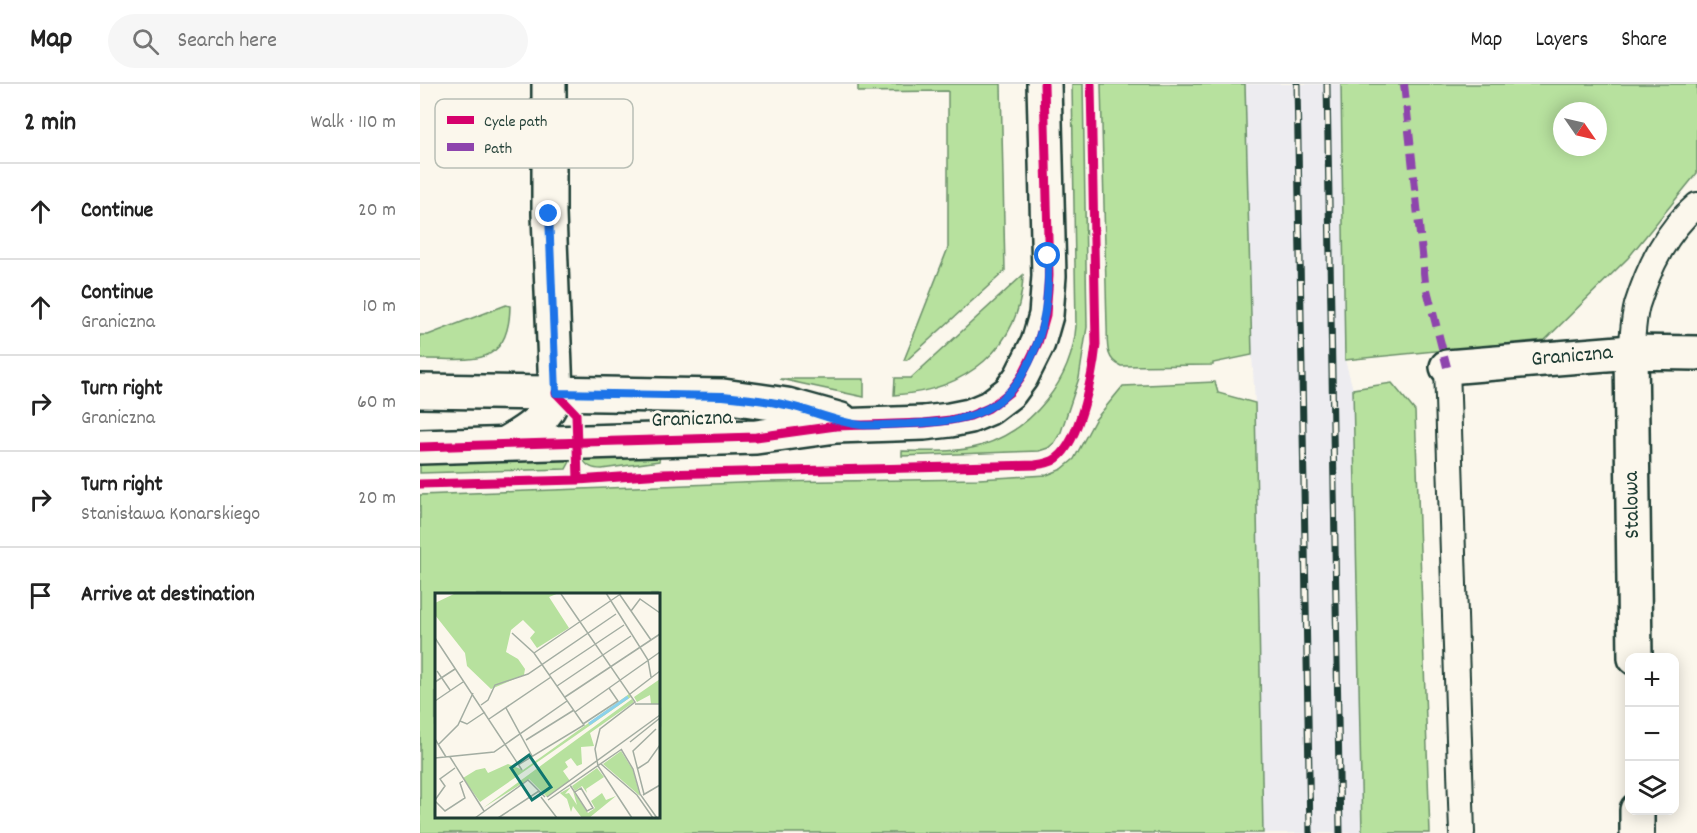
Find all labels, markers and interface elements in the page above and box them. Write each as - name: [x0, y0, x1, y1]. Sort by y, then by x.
- search box: [108, 14, 528, 68]
- text: Map: [30, 21, 72, 61]
- icon: search: [129, 25, 162, 58]
- text: Search here: [177, 26, 277, 57]
- text: Map: [1471, 26, 1502, 56]
- text: Layers: [1535, 26, 1588, 56]
- text: Share: [1621, 26, 1667, 56]
- legend: [435, 99, 633, 168]
- north arrow: [1553, 102, 1607, 156]
- text: 2 min: [24, 105, 76, 142]
- text: Walk · 110 m: [310, 109, 396, 137]
- text: Cycle path: [484, 111, 547, 134]
- text: Path: [484, 138, 512, 161]
- icon: ahead: [24, 195, 57, 228]
- text: Continue: [81, 196, 153, 227]
- text: 20 m: [358, 197, 396, 225]
- route end: [535, 200, 561, 226]
- route start: [1034, 242, 1060, 268]
- text: Continue: [81, 278, 153, 309]
- icon: ahead: [24, 291, 57, 324]
- text: 10 m: [362, 293, 396, 321]
- text: Graniczna: [81, 309, 155, 337]
- street label: Graniczna: [1530, 338, 1615, 376]
- text: Turn right: [81, 374, 163, 405]
- icon: right: [24, 387, 57, 420]
- text: 60 m: [357, 389, 396, 417]
- street label: Graniczna: [651, 403, 734, 437]
- text: Graniczna: [81, 405, 155, 433]
- text: Turn right: [81, 470, 163, 501]
- street label: Stalowa: [1617, 470, 1649, 539]
- icon: right: [24, 483, 57, 516]
- text: 20 m: [358, 485, 396, 513]
- text: Stanisława Konarskiego: [81, 501, 260, 529]
- icon: arrive: [24, 579, 57, 612]
- text: Arrive at destination: [81, 580, 255, 611]
- inset map: [435, 593, 660, 818]
- map controls: [1625, 653, 1679, 815]
- button: +: [1625, 653, 1679, 707]
- button: −: [1625, 707, 1679, 761]
- button: layers: [1625, 761, 1679, 815]

